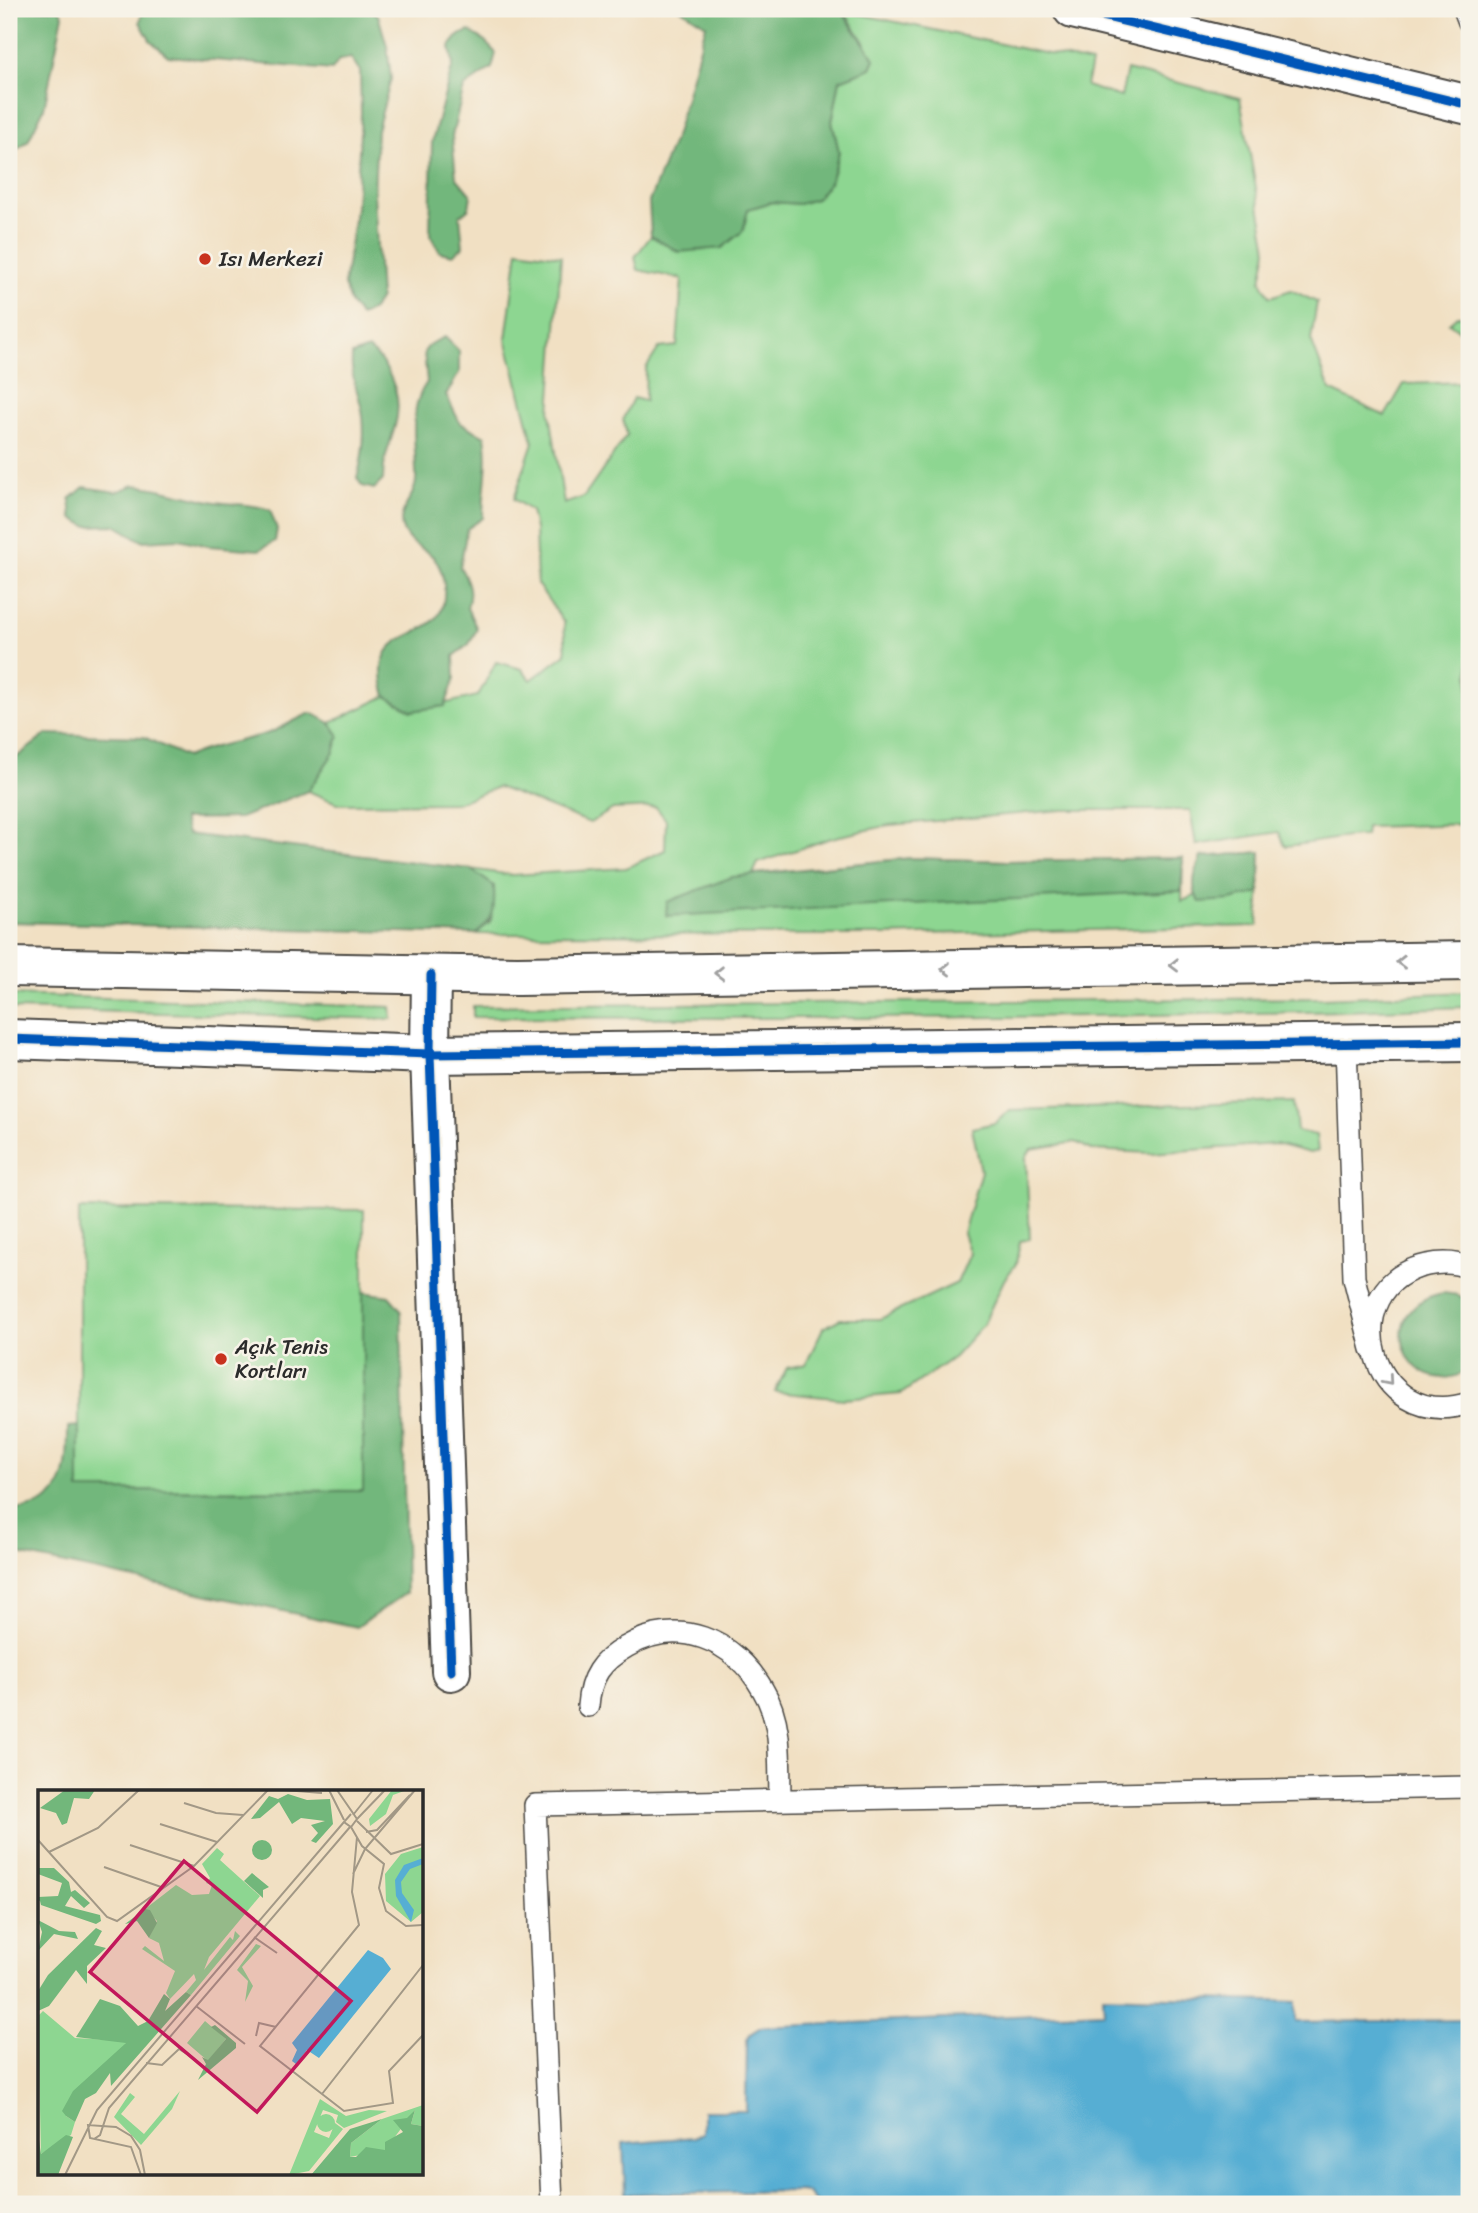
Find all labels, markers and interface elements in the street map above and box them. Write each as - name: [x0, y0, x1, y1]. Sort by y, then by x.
- place label: Isı Merkezi: [218, 240, 324, 278]
- marker: Isı Merkezi: [197, 251, 213, 267]
- one-way arrow: [1395, 954, 1406, 970]
- one-way arrow: [1168, 958, 1179, 973]
- one-way arrow: [940, 961, 951, 977]
- one-way arrow: [713, 965, 723, 981]
- place label: Açık Tenis Kortları: [234, 1328, 328, 1390]
- marker: Açık Tenis Kortları: [213, 1351, 229, 1367]
- one-way arrow: [1380, 1373, 1392, 1386]
- inset map: [38, 1790, 424, 2174]

